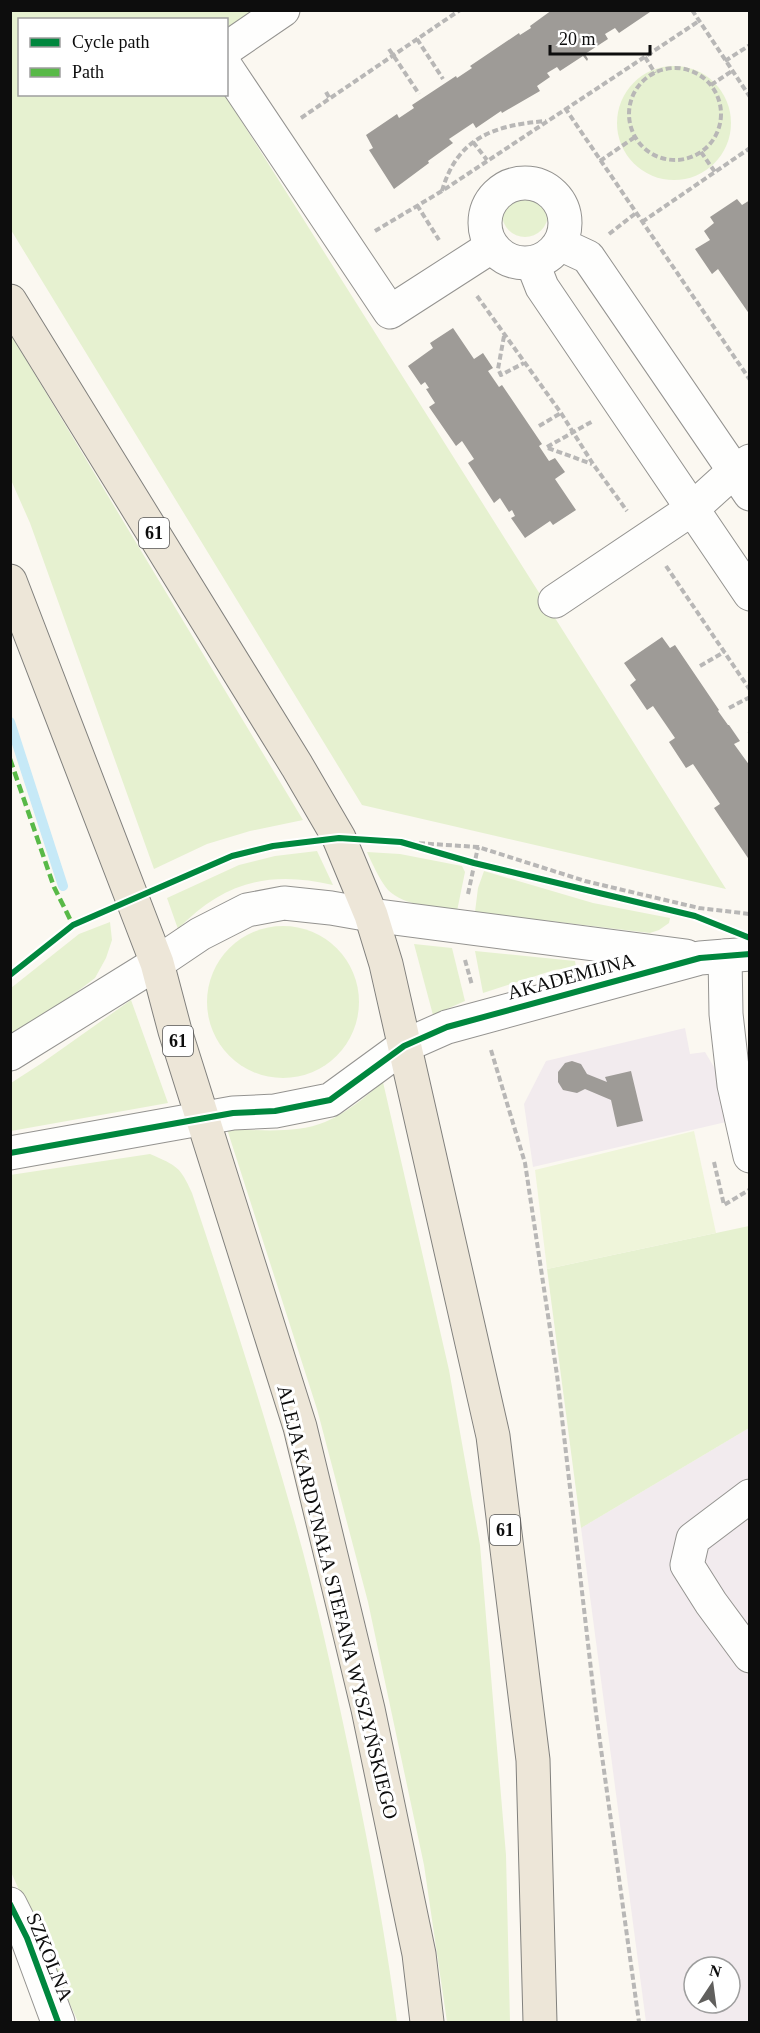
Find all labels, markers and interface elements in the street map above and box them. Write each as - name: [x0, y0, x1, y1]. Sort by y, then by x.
- legend: [18, 18, 228, 96]
- scale bar: [550, 18, 650, 56]
- text: 20 m: [559, 29, 596, 49]
- text: Cycle path: [72, 32, 149, 52]
- text: Path: [72, 62, 104, 82]
- road number: 61: [139, 518, 169, 548]
- street label: AKADEMIJNA: [505, 948, 638, 1004]
- road number: 61: [163, 1026, 193, 1056]
- street label: ALEJA KARDYNAŁA STEFANA WYSZYŃSKIEGO: [273, 1383, 403, 1821]
- road number: 61: [490, 1515, 520, 1545]
- street label: SZKOLNA: [22, 1910, 78, 2005]
- north arrow: [682, 1955, 742, 2015]
- text: N: [708, 1961, 723, 1981]

